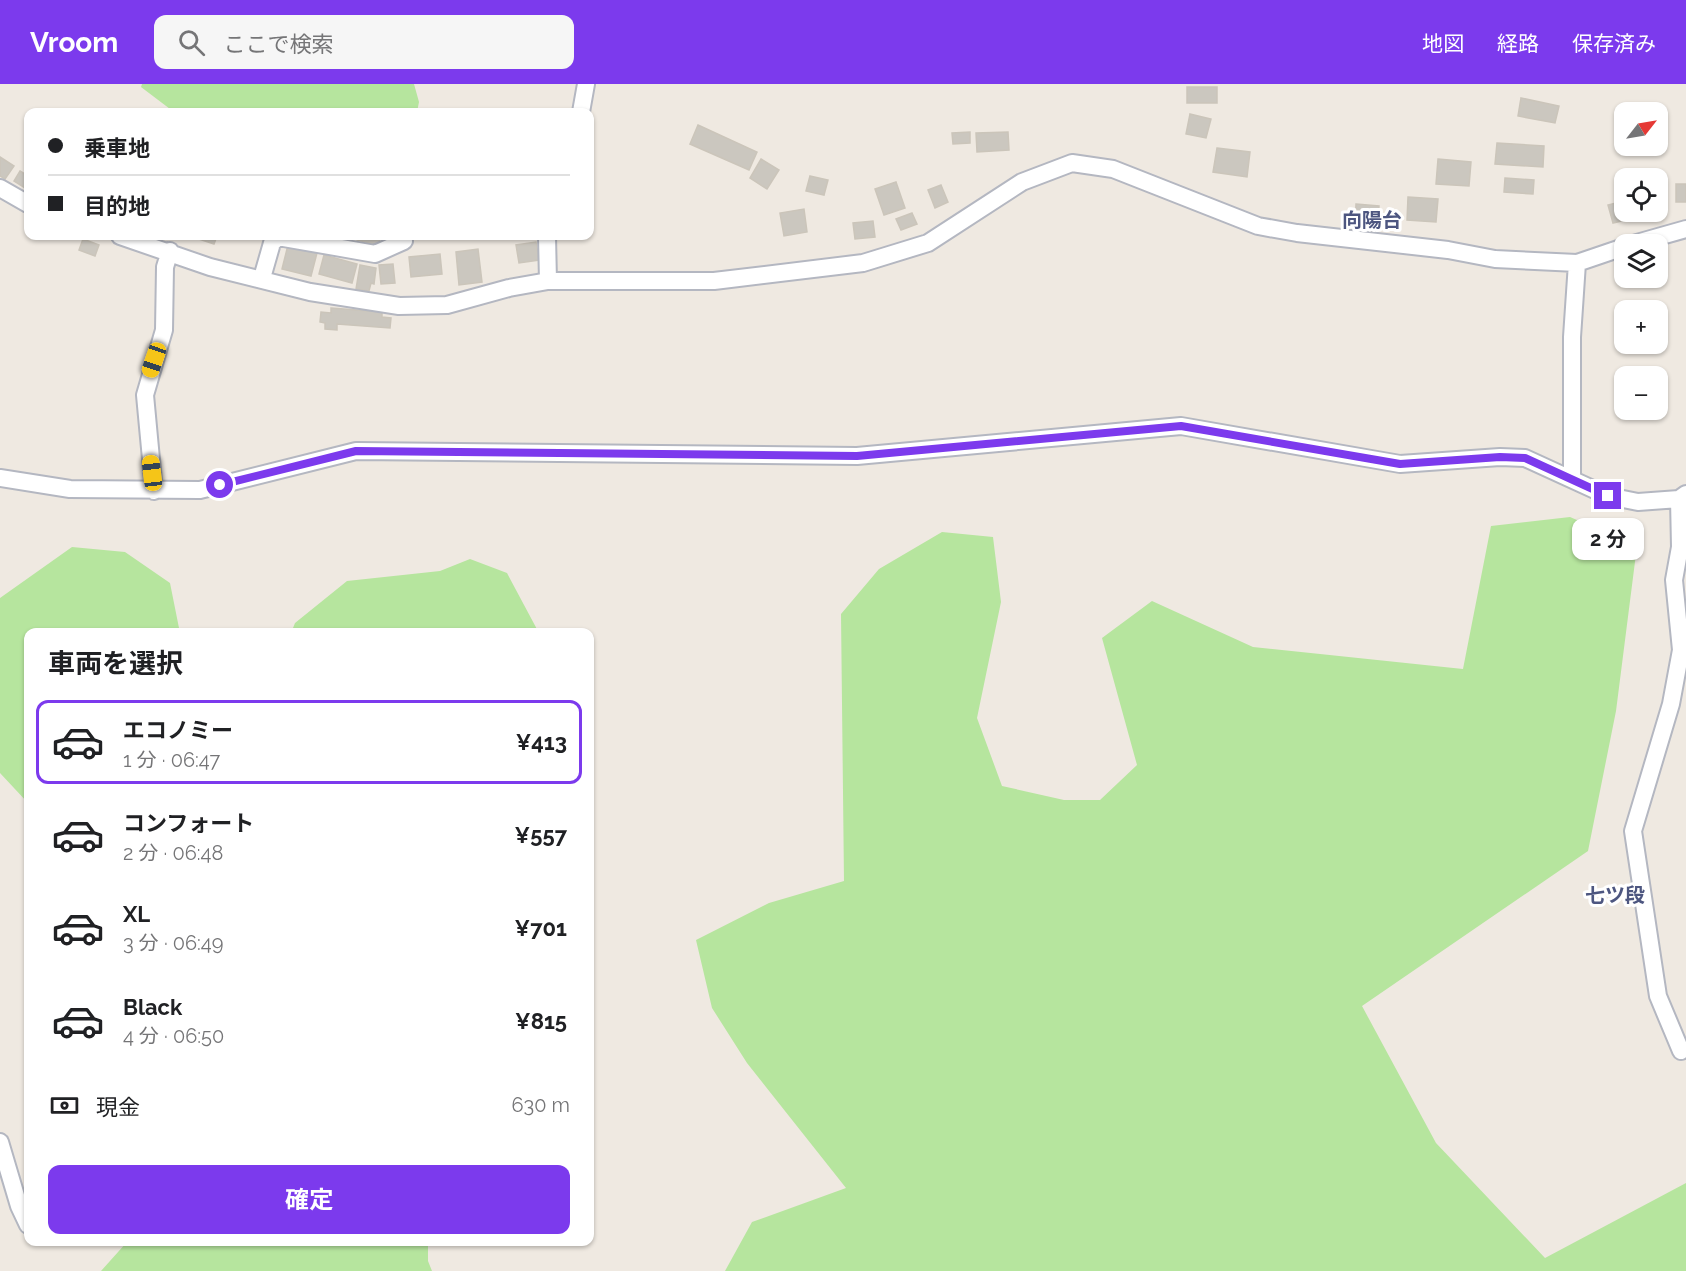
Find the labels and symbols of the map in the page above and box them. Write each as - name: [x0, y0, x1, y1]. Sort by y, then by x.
- north arrow: [1614, 102, 1668, 156]
- district label: 向陽台: [1342, 208, 1402, 232]
- car: [140, 340, 168, 380]
- car: [141, 454, 163, 492]
- route start: [206, 471, 233, 498]
- route end: [1594, 482, 1621, 509]
- callout: 2 分: [1572, 517, 1644, 559]
- district label: 七ツ段: [1585, 883, 1645, 907]

